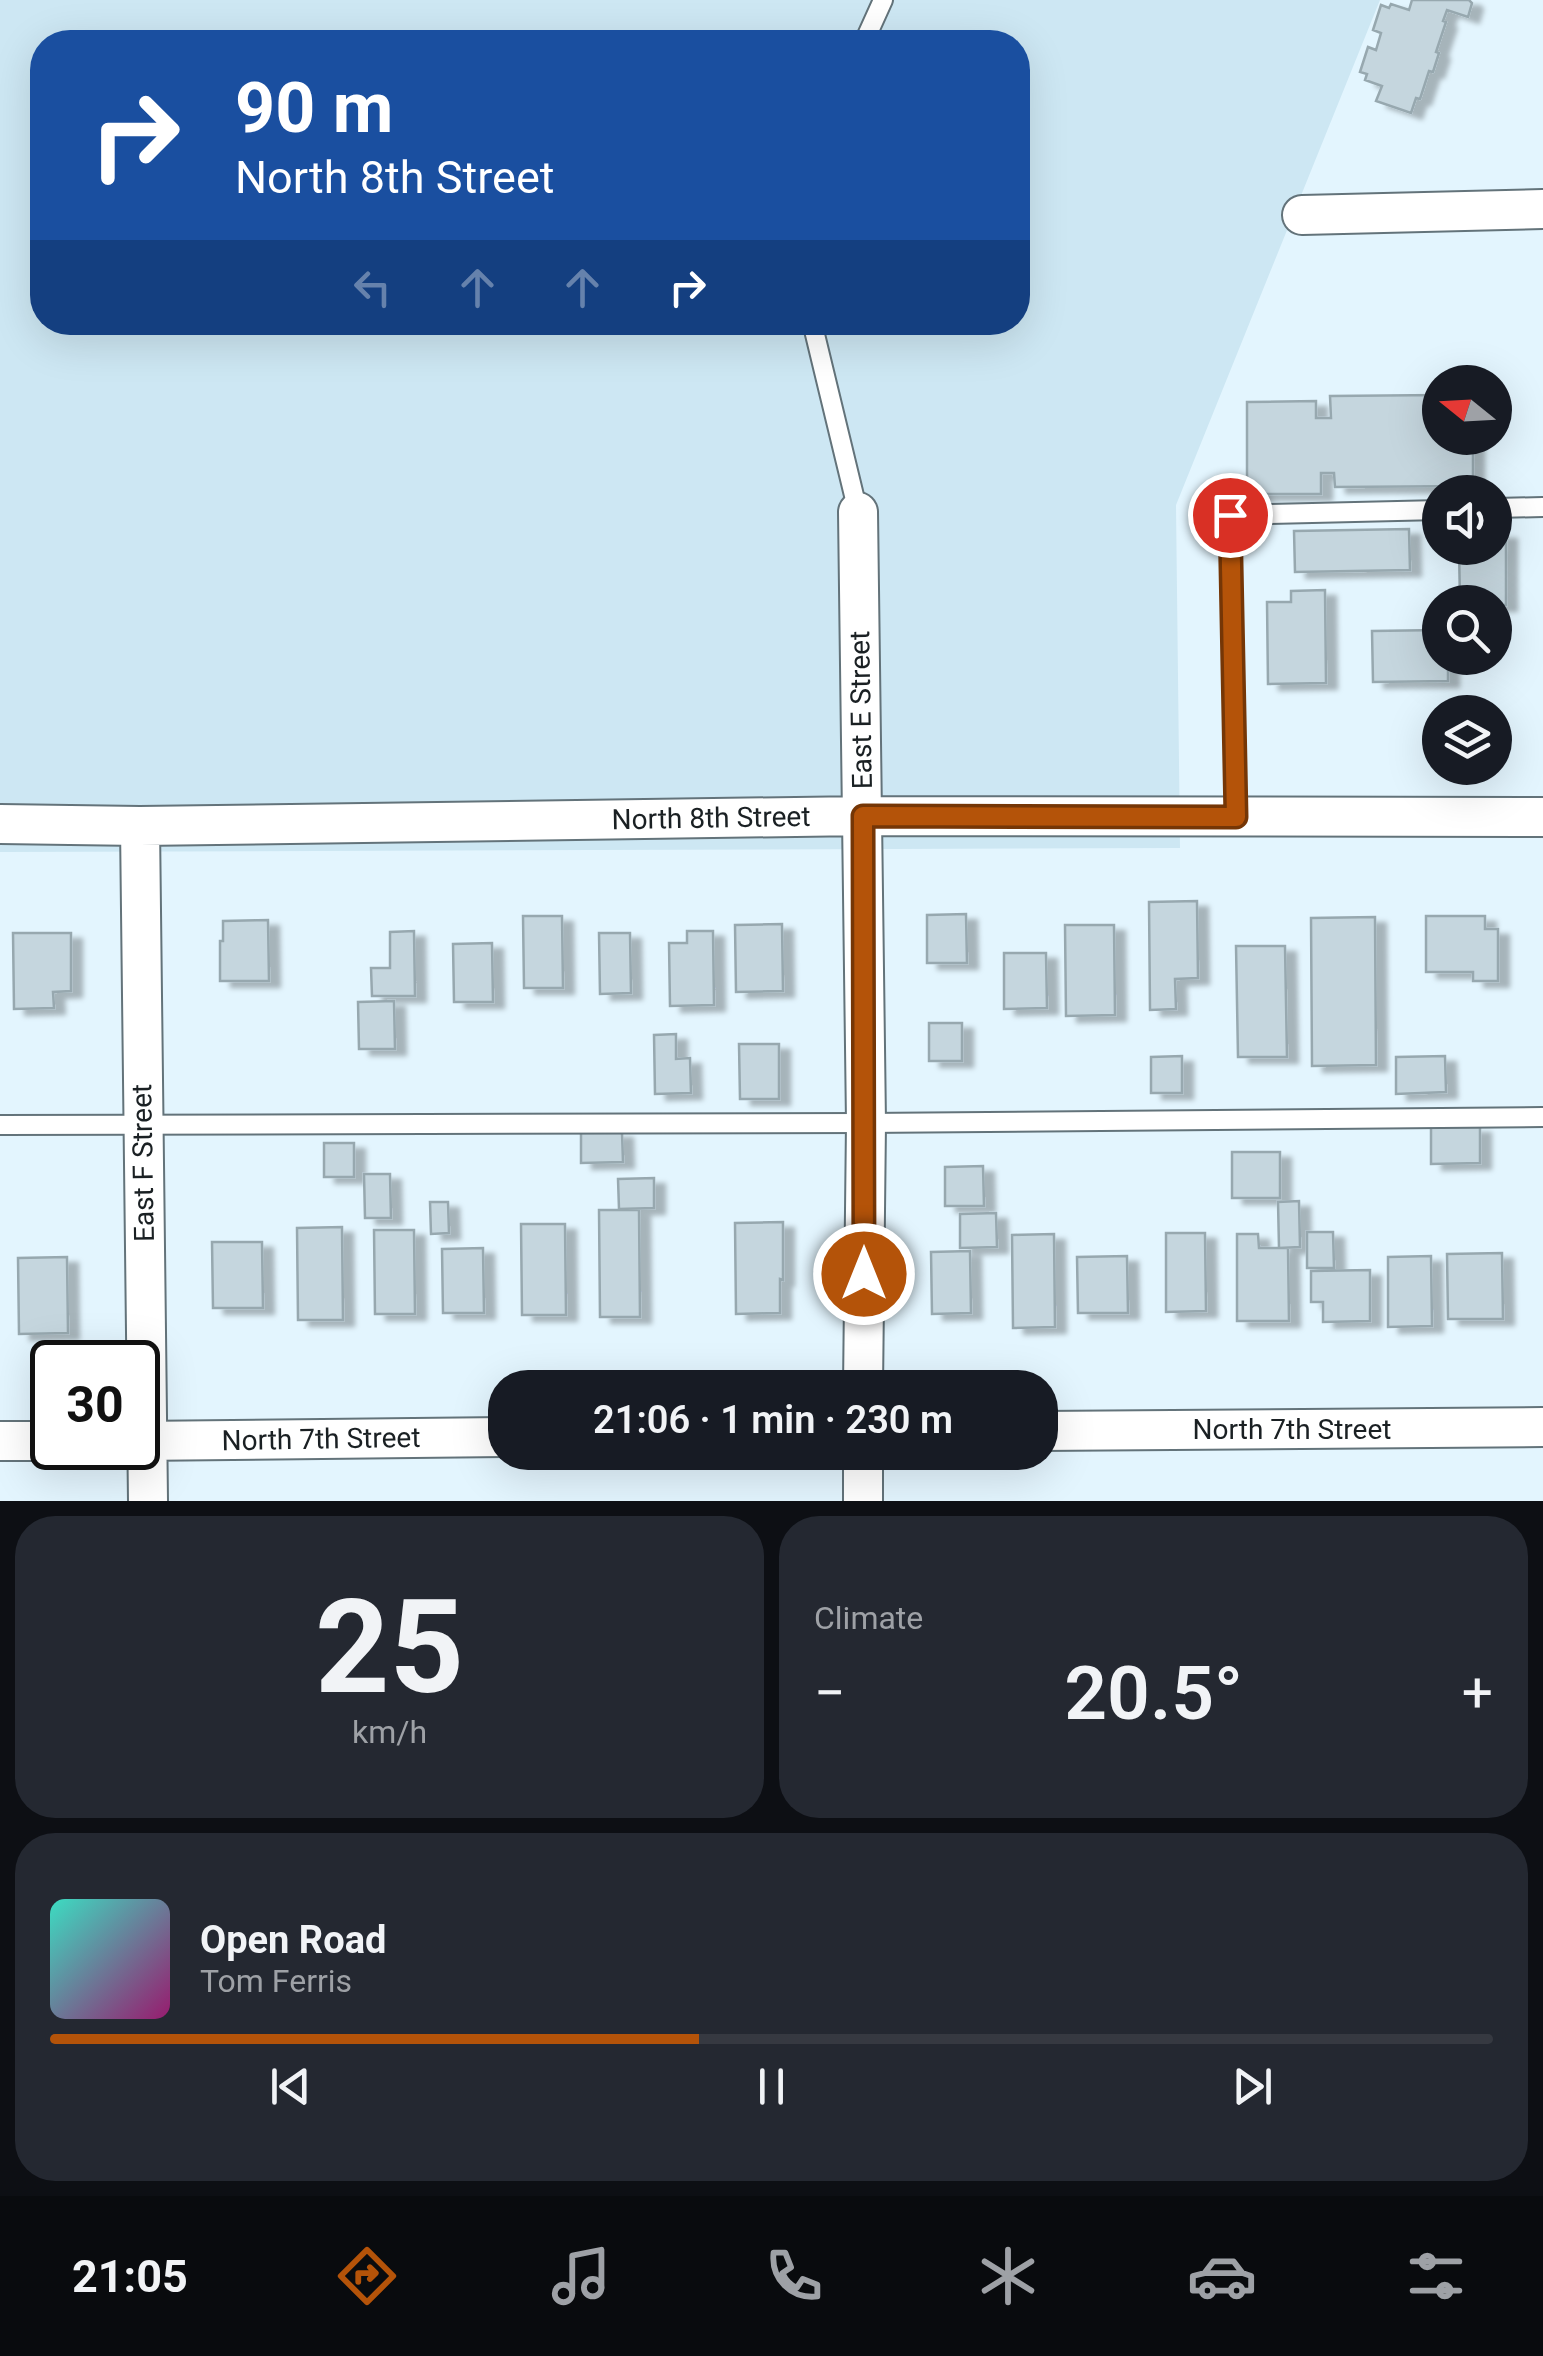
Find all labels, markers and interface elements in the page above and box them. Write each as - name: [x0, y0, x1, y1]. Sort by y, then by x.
- text: 90 m: [235, 67, 393, 149]
- icon: right: [70, 70, 200, 200]
- text: North 8th Street: [235, 151, 554, 204]
- icon: left: [345, 260, 400, 315]
- icon: ahead: [450, 260, 505, 315]
- icon: ahead: [555, 260, 610, 315]
- icon: right: [660, 260, 715, 315]
- north arrow: [1422, 365, 1512, 455]
- map controls: [1422, 365, 1512, 785]
- pin: [1188, 473, 1273, 558]
- button: sound: [1422, 475, 1512, 565]
- icon: arrive: [1203, 488, 1258, 543]
- button: search: [1422, 585, 1512, 675]
- street label: East E Street: [843, 631, 879, 789]
- button: layers: [1422, 695, 1512, 785]
- street label: North 8th Street: [611, 800, 811, 836]
- street label: East F Street: [125, 1084, 161, 1242]
- position arrow: [812, 1222, 916, 1326]
- speed limit sign: 30: [30, 1340, 160, 1470]
- text: 21:06 · 1 min · 230 m: [593, 1398, 953, 1442]
- street label: North 7th Street: [1193, 1413, 1391, 1446]
- street label: North 7th Street: [221, 1421, 421, 1457]
- text: 25: [315, 1571, 464, 1724]
- text: Climate: [814, 1599, 923, 1637]
- text: 20.5°: [1064, 1649, 1243, 1737]
- text: −: [814, 1661, 845, 1725]
- text: +: [1462, 1661, 1493, 1725]
- text: km/h: [352, 1713, 427, 1751]
- text: Open Road: [200, 1918, 386, 1962]
- text: Tom Ferris: [200, 1962, 352, 2000]
- icon: previous: [263, 2059, 318, 2114]
- icon: pause: [744, 2059, 799, 2114]
- icon: next: [1225, 2059, 1280, 2114]
- icon: directions: [332, 2241, 402, 2311]
- icon: music: [546, 2241, 616, 2311]
- icon: phone: [759, 2241, 829, 2311]
- icon: climate: [973, 2241, 1043, 2311]
- icon: car: [1187, 2241, 1257, 2311]
- icon: filters: [1401, 2241, 1471, 2311]
- text: 21:05: [72, 2250, 188, 2303]

